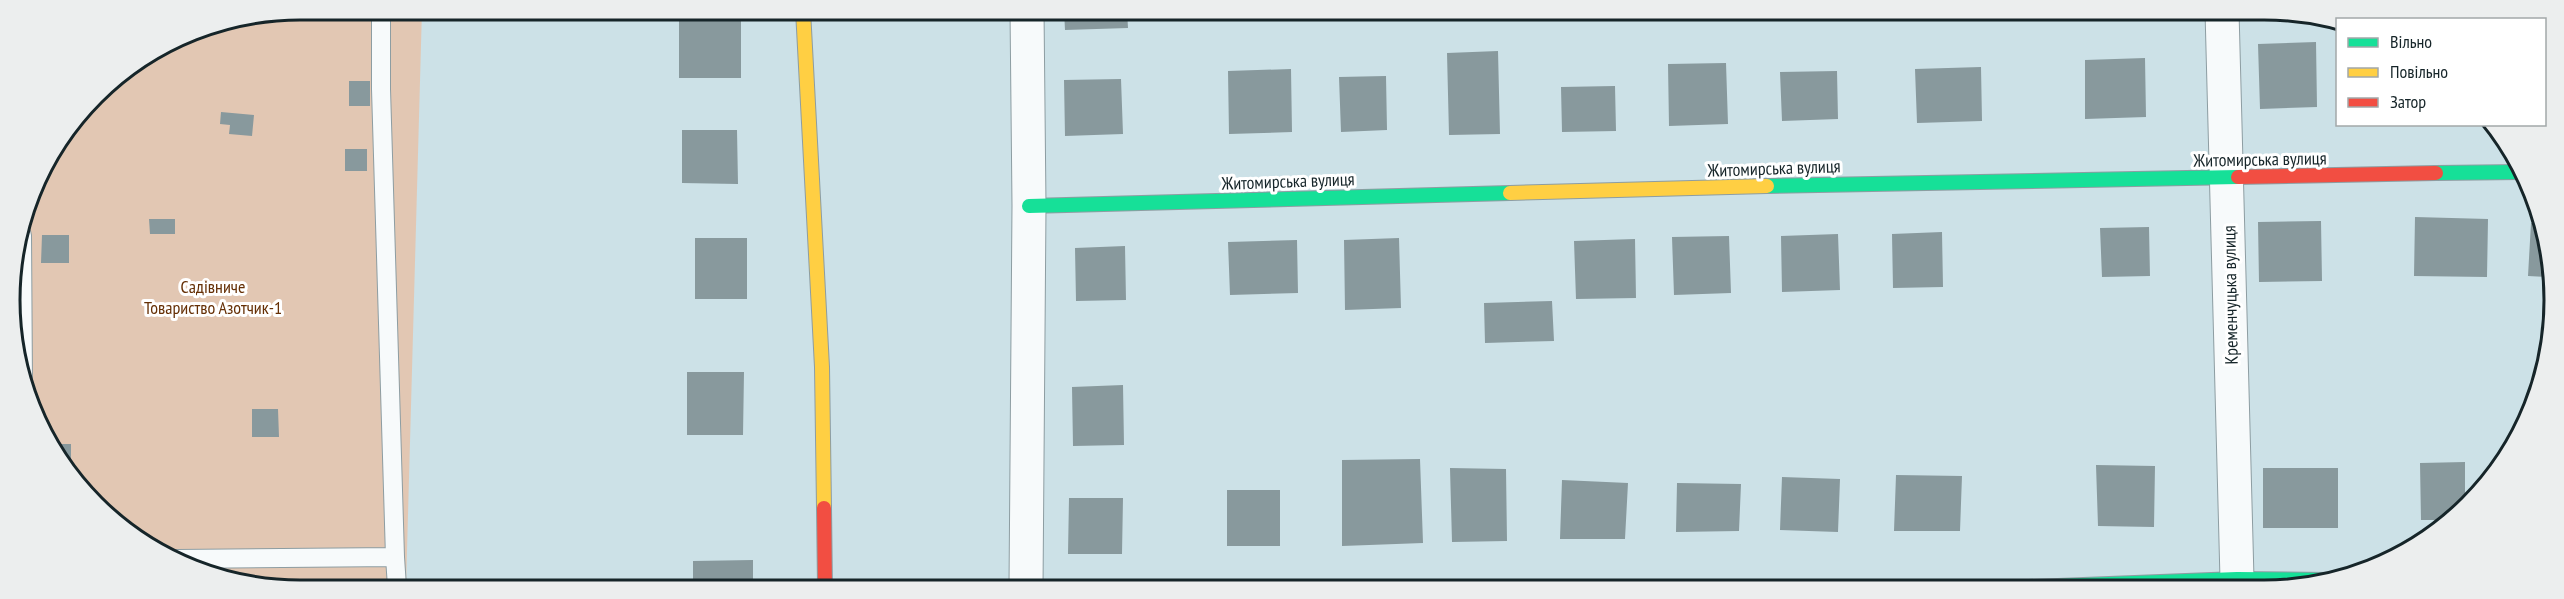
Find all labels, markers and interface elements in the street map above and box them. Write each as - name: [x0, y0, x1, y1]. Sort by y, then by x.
- legend: [2336, 18, 2546, 126]
- text: Вільно: [2390, 30, 2432, 53]
- text: Повільно: [2390, 60, 2448, 83]
- text: Затор: [2390, 90, 2426, 113]
- street label: Житомирська вулиця: [2192, 146, 2327, 172]
- street label: Житомирська вулиця: [1706, 154, 1841, 182]
- street label: Житомирська вулиця: [1220, 167, 1355, 195]
- street label: Кременчуцька вулиця: [2217, 225, 2243, 365]
- park label: Садівниче Товариство Азотчик-1: [144, 275, 282, 319]

